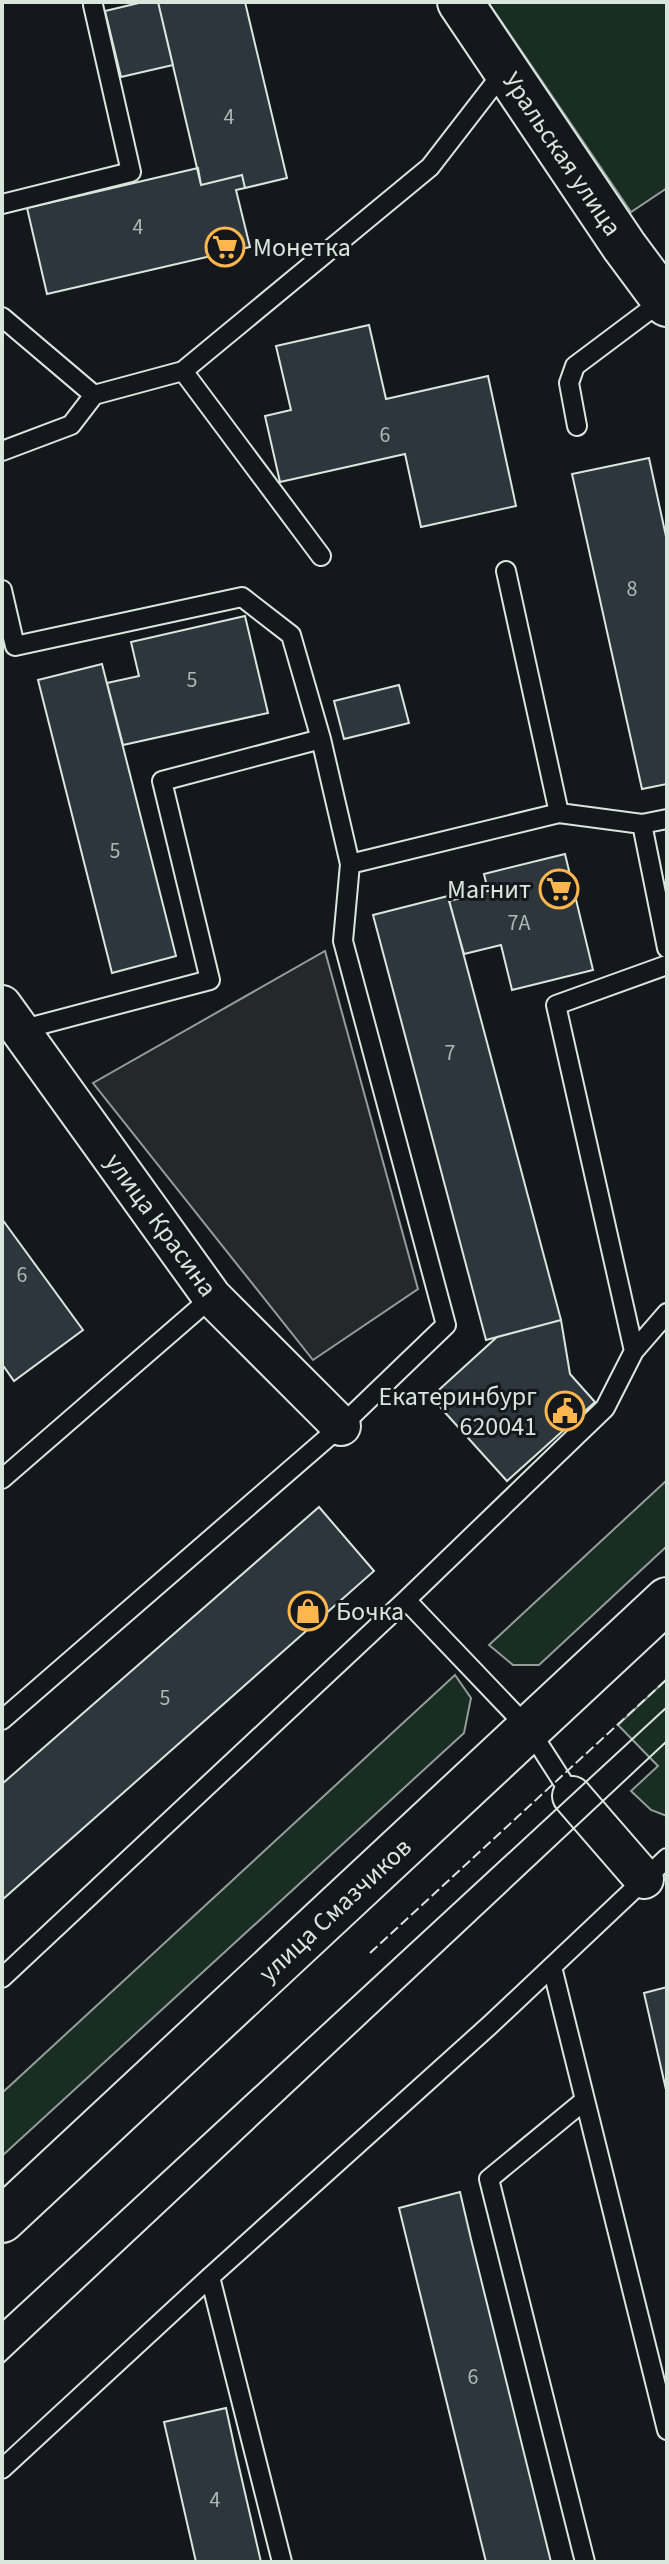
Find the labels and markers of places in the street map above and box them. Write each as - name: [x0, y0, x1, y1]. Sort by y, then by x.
- supermarket icon: Монетка: [204, 226, 246, 268]
- place label: Монетка: [253, 229, 351, 266]
- supermarket icon: Магнит: [538, 868, 580, 910]
- place label: Магнит: [447, 871, 531, 908]
- place label: Екатеринбург 620041: [378, 1378, 537, 1445]
- public building icon: Екатеринбург 620041: [544, 1390, 586, 1432]
- shop icon: Бочка: [287, 1590, 329, 1632]
- place label: Бочка: [336, 1593, 404, 1630]

